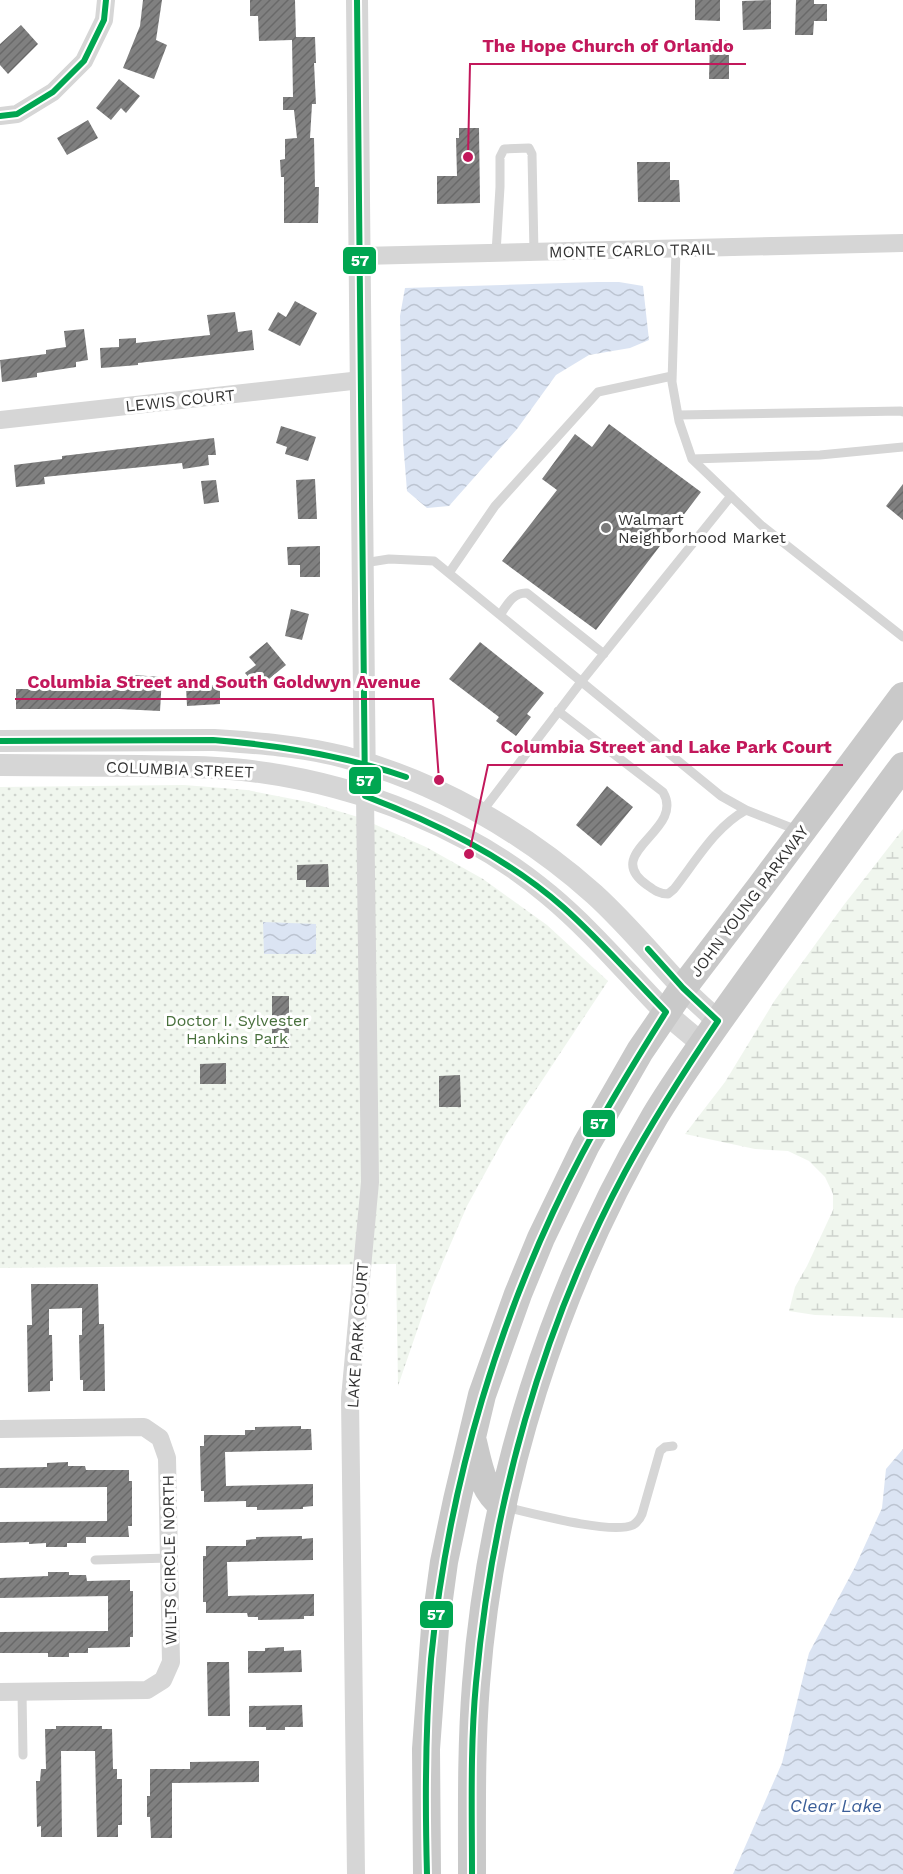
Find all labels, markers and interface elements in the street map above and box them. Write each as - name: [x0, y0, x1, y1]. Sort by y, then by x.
- callout: The Hope Church of Orlando: [470, 28, 746, 64]
- text: The Hope Church of Orlando: [482, 35, 734, 56]
- street label: MONTE CARLO TRAIL: [549, 240, 716, 261]
- line badge: 57: [342, 246, 377, 275]
- text: 57: [351, 251, 370, 270]
- street label: LEWIS COURT: [124, 385, 236, 416]
- place label: Walmart Neighborhood Market: [618, 510, 786, 547]
- marker: Walmart Neighborhood Market: [599, 521, 613, 535]
- callout: Columbia Street and South Goldwyn Avenue: [15, 663, 433, 699]
- text: Columbia Street and South Goldwyn Avenue: [27, 671, 421, 692]
- callout: Columbia Street and Lake Park Court: [488, 729, 843, 765]
- text: Columbia Street and Lake Park Court: [500, 736, 832, 757]
- street label: COLUMBIA STREET: [106, 757, 255, 782]
- line badge: 57: [348, 766, 382, 795]
- text: 57: [356, 771, 375, 790]
- street label: JOHN YOUNG PARKWAY: [686, 822, 812, 981]
- park label: Doctor I. Sylvester Hankins Park: [165, 1011, 309, 1048]
- line badge: 57: [582, 1109, 616, 1138]
- text: 57: [590, 1114, 609, 1133]
- street label: LAKE PARK COURT: [343, 1261, 372, 1409]
- street label: WILTS CIRCLE NORTH: [159, 1475, 180, 1645]
- line badge: 57: [419, 1600, 454, 1629]
- text: 57: [427, 1605, 446, 1624]
- water label: Clear Lake: [790, 1795, 882, 1816]

